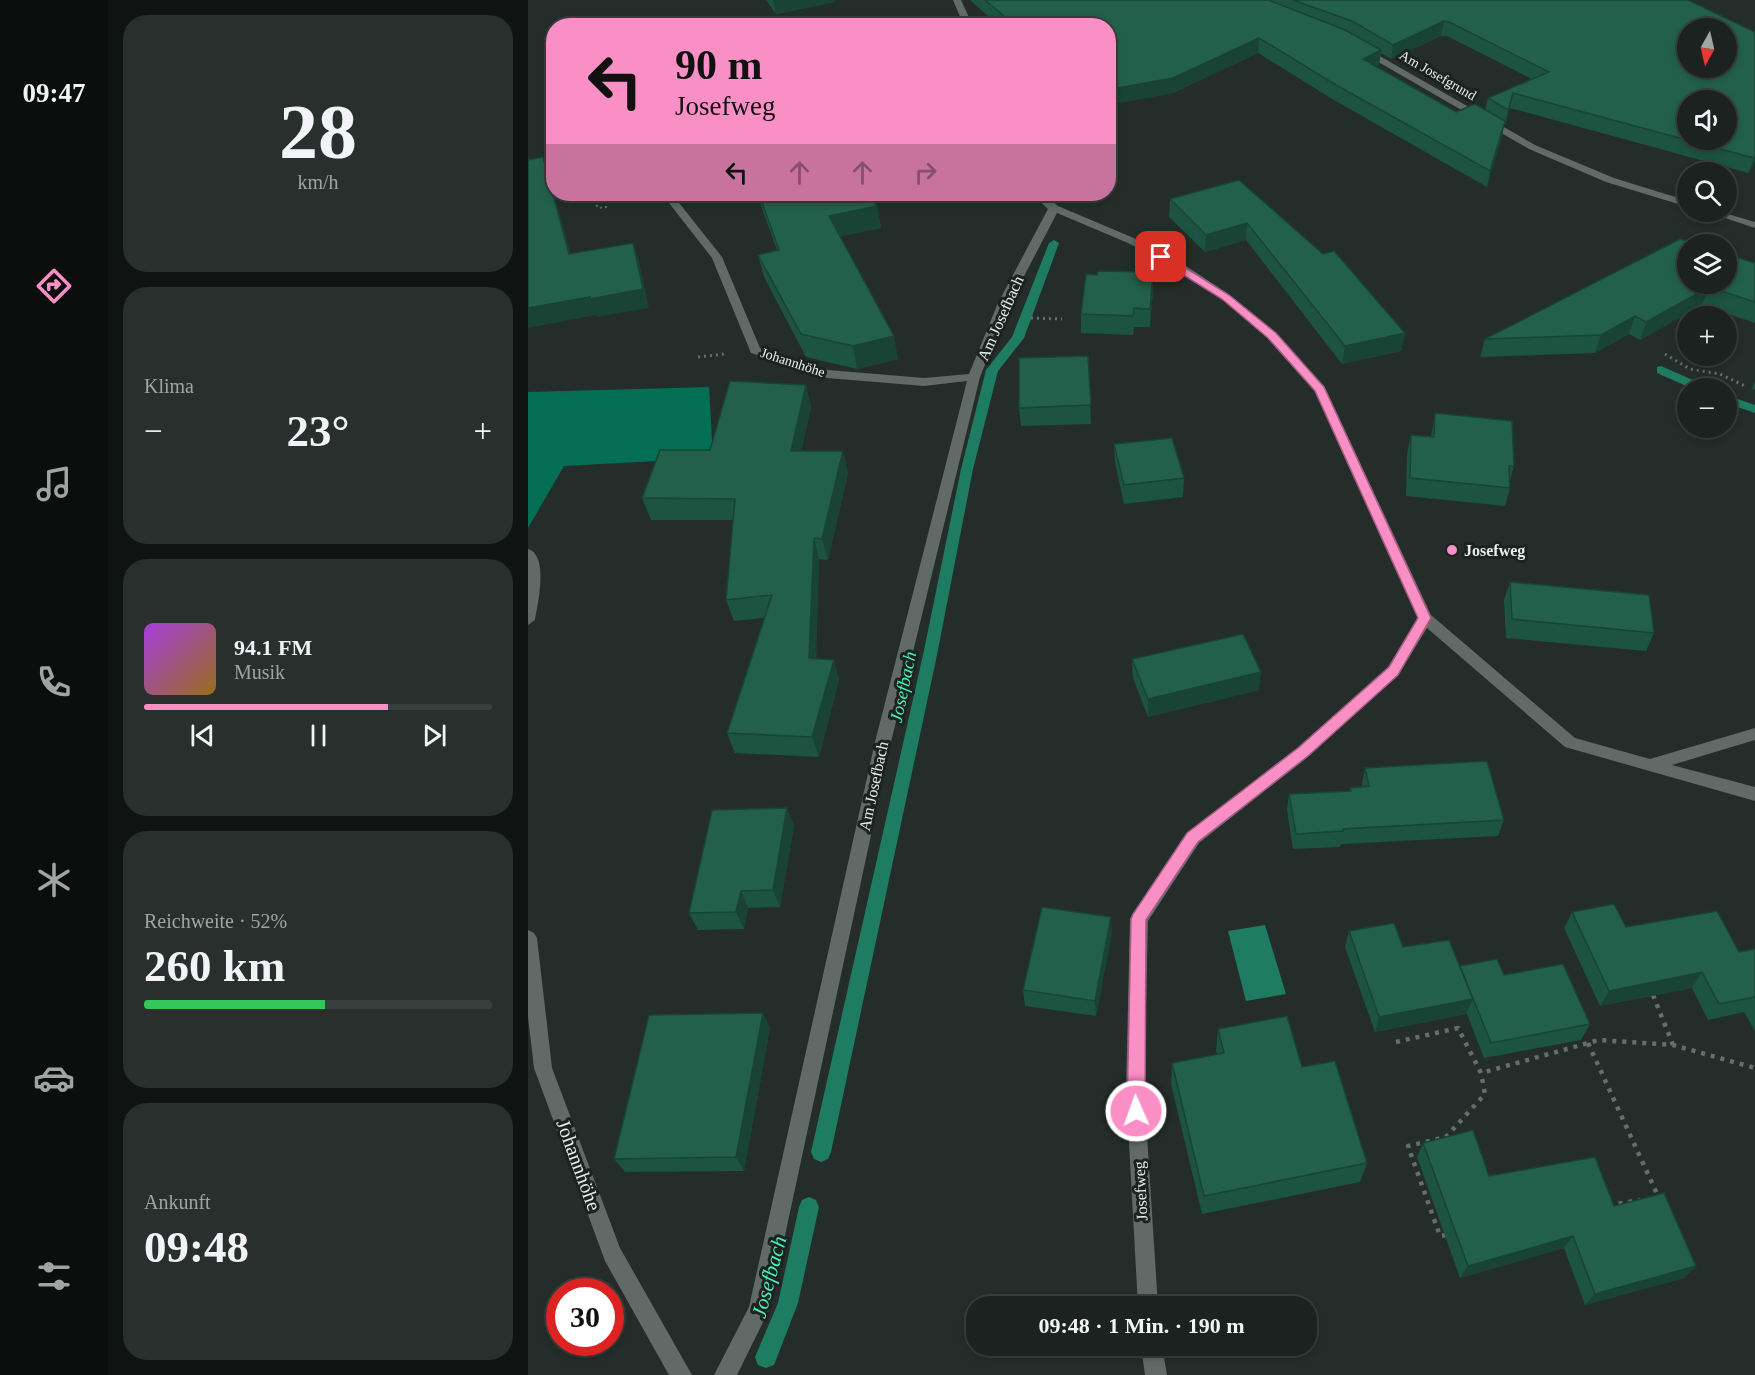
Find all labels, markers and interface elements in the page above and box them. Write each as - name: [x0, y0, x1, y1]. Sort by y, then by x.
- north arrow: [1677, 18, 1737, 78]
- map controls: [1677, 18, 1737, 438]
- icon: left: [576, 42, 654, 120]
- text: 90 m: [675, 42, 763, 88]
- street label: Am Josefgrund: [1397, 47, 1479, 103]
- text: 09:47: [23, 78, 86, 108]
- text: 28: [279, 88, 357, 175]
- button: sound: [1677, 90, 1737, 150]
- text: Josefweg: [675, 91, 775, 121]
- icon: left: [720, 156, 753, 189]
- icon: ahead: [783, 156, 816, 189]
- icon: ahead: [846, 156, 879, 189]
- icon: right: [909, 156, 942, 189]
- button: search: [1677, 162, 1737, 222]
- text: km/h: [297, 171, 339, 193]
- pin: [1135, 231, 1186, 282]
- button: layers: [1677, 234, 1737, 294]
- icon: arrive: [1144, 240, 1177, 273]
- icon: directions: [33, 265, 75, 307]
- street label: Am Josefbach: [974, 273, 1027, 363]
- button: +: [1677, 306, 1737, 366]
- street label: Johannhöhe: [759, 345, 827, 380]
- text: Klima: [144, 375, 194, 397]
- button: −: [1677, 378, 1737, 438]
- text: 23°: [287, 406, 350, 456]
- text: −: [144, 413, 163, 449]
- text: +: [473, 413, 492, 449]
- icon: music: [33, 463, 75, 505]
- place label: Josefweg: [1464, 542, 1525, 560]
- marker: Josefweg: [1445, 543, 1459, 557]
- text: 94.1 FM: [234, 635, 312, 660]
- water label: Josefbach: [886, 650, 920, 724]
- icon: phone: [33, 661, 75, 703]
- text: Musik: [234, 661, 285, 683]
- icon: previous: [186, 719, 219, 752]
- icon: pause: [302, 719, 335, 752]
- icon: next: [418, 719, 451, 752]
- street label: Am Josefbach: [856, 740, 891, 832]
- icon: climate: [33, 859, 75, 901]
- text: Reichweite · 52%: [144, 910, 287, 932]
- text: 260 km: [144, 941, 285, 991]
- icon: car: [33, 1057, 75, 1099]
- position arrow: [1104, 1079, 1168, 1143]
- street label: Johannhöhe: [552, 1116, 606, 1214]
- street label: Josefweg: [1130, 1161, 1152, 1221]
- text: Ankunft: [144, 1191, 211, 1213]
- text: 09:48: [144, 1222, 249, 1272]
- water label: Josefbach: [747, 1233, 791, 1321]
- icon: filters: [33, 1255, 75, 1297]
- speed limit sign: 30: [546, 1278, 624, 1356]
- text: 09:48 · 1 Min. · 190 m: [1039, 1313, 1244, 1338]

